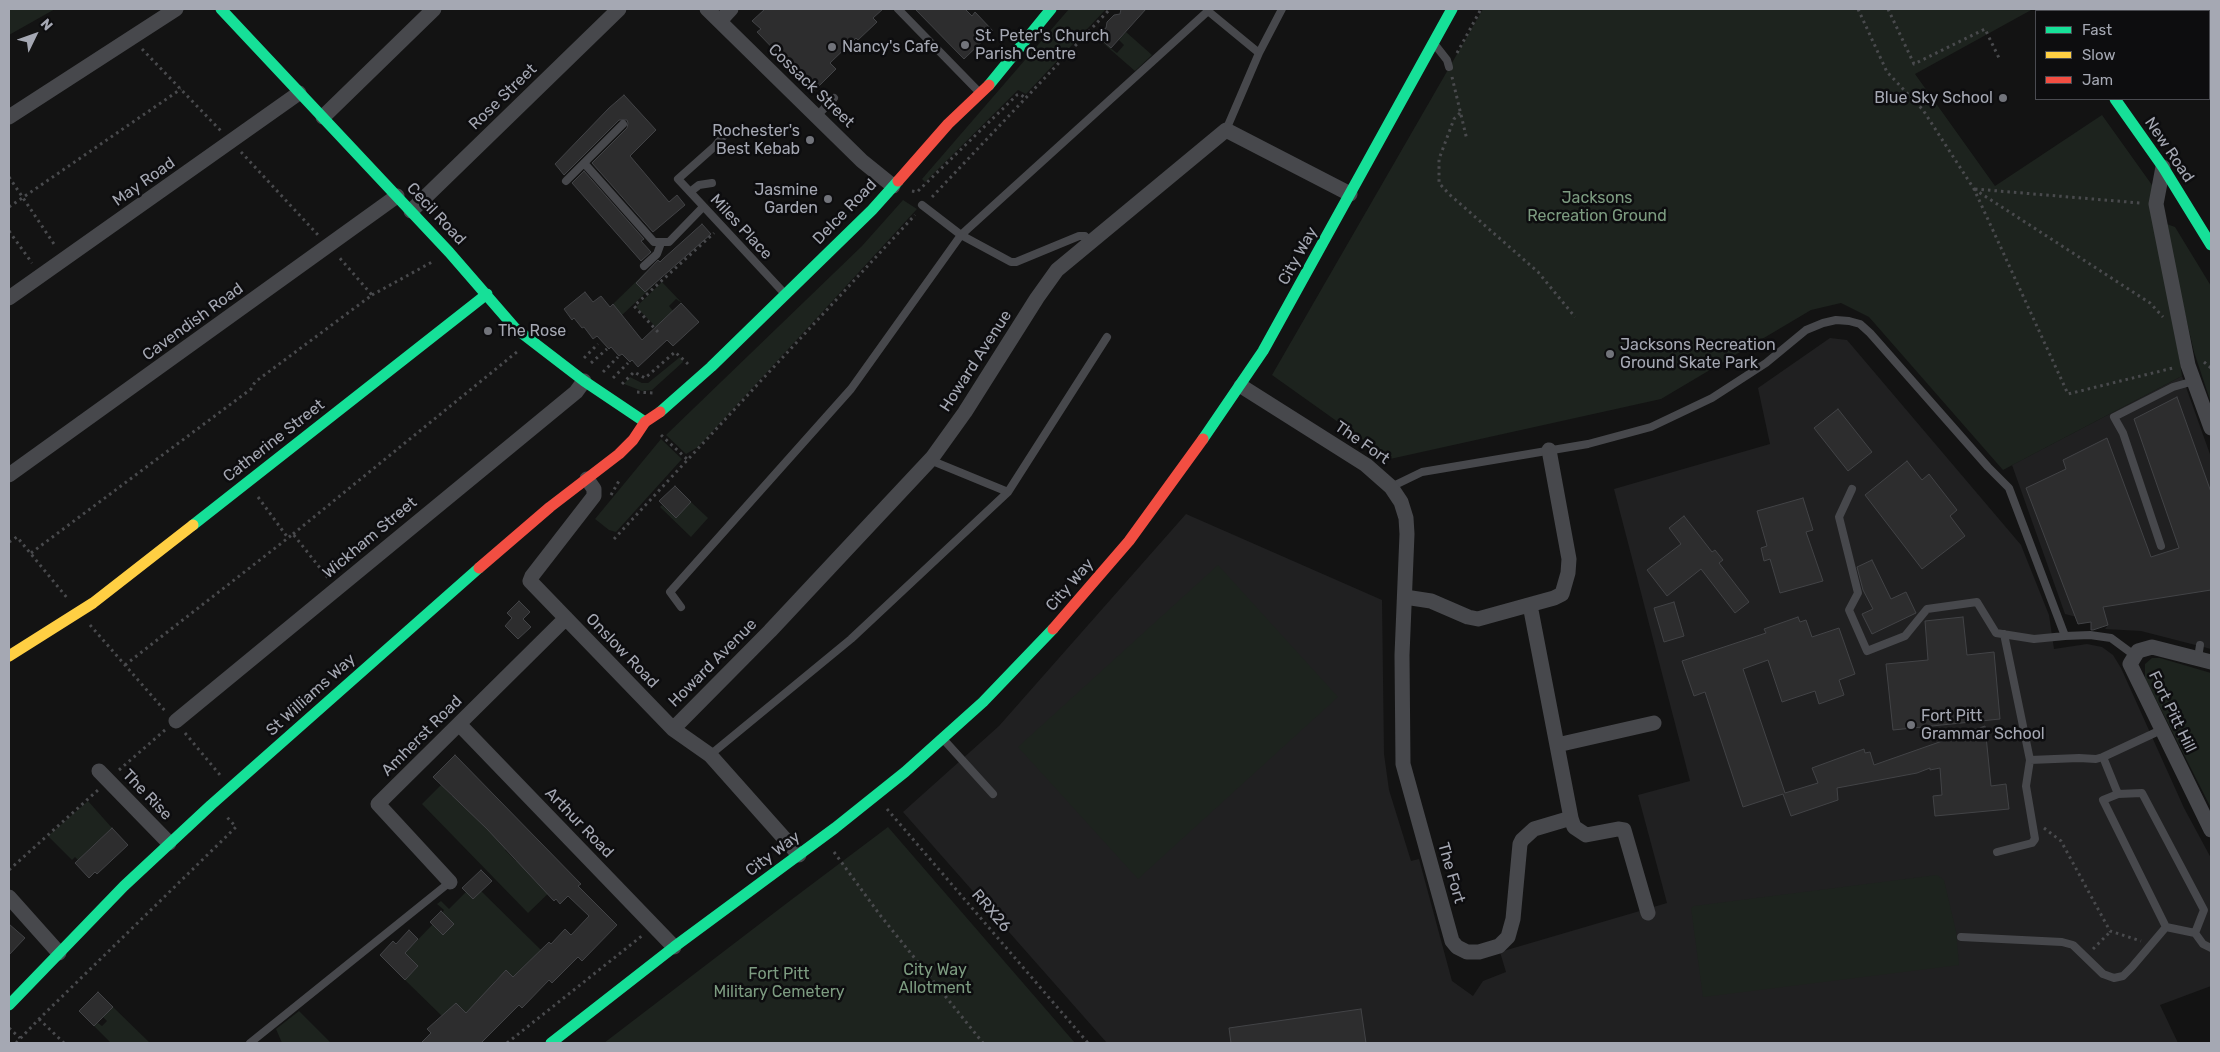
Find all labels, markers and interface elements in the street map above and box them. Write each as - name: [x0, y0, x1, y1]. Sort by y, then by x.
- north arrow: [10, 10, 60, 60]
- legend: [2035, 10, 2210, 100]
- text: N: [37, 15, 56, 34]
- text: Fast: [2082, 21, 2112, 39]
- place label: St. Peter's Church Parish Centre: [975, 26, 1109, 64]
- place label: Nancy's Cafe: [842, 37, 939, 57]
- marker: St. Peter's Church Parish Centre: [959, 39, 971, 51]
- street label: Cossack Street: [764, 40, 858, 132]
- marker: Nancy's Cafe: [826, 41, 838, 53]
- text: Slow: [2082, 46, 2115, 64]
- street label: Rose Street: [465, 60, 541, 134]
- text: Jam: [2082, 71, 2113, 89]
- place label: Blue Sky School: [1874, 88, 1993, 108]
- marker: Blue Sky School: [1997, 92, 2009, 104]
- street label: New Road: [2140, 114, 2198, 186]
- place label: Rochester's Best Kebab: [712, 121, 800, 159]
- marker: Rochester's Best Kebab: [804, 134, 816, 146]
- street label: May Road: [109, 153, 179, 211]
- street label: Delce Road: [809, 175, 881, 249]
- street label: Cecil Road: [402, 179, 470, 249]
- place label: Jasmine Garden: [754, 180, 818, 218]
- park label: Jacksons Recreation Ground: [1527, 188, 1667, 226]
- street label: Miles Place: [706, 190, 776, 264]
- marker: Jasmine Garden: [822, 193, 834, 205]
- street label: City Way: [1274, 224, 1322, 288]
- street label: Cavendish Road: [139, 279, 247, 365]
- street label: Howard Avenue: [936, 307, 1016, 415]
- place label: The Rose: [498, 321, 566, 341]
- marker: The Rose: [482, 325, 494, 337]
- place label: Jacksons Recreation Ground Skate Park: [1620, 335, 1776, 373]
- marker: Jacksons Recreation Ground Skate Park: [1604, 348, 1616, 360]
- street label: Catherine Street: [220, 396, 328, 486]
- street label: The Fort: [1331, 417, 1393, 469]
- street label: Wickham Street: [319, 493, 421, 583]
- street label: City Way: [1042, 555, 1098, 615]
- street label: Onslow Road: [582, 610, 662, 692]
- street label: Howard Avenue: [665, 615, 761, 711]
- street label: St Williams Way: [262, 650, 360, 740]
- street label: Fort Pitt Hill: [2144, 668, 2200, 756]
- street label: Amherst Road: [378, 692, 466, 780]
- place label: Fort Pitt Grammar School: [1921, 706, 2045, 744]
- marker: Fort Pitt Grammar School: [1905, 719, 1917, 731]
- street label: The Rise: [118, 766, 176, 824]
- street label: Arthur Road: [541, 784, 617, 862]
- street label: City Way: [742, 827, 804, 881]
- street label: The Fort: [1433, 840, 1469, 906]
- street label: RRX26: [967, 886, 1015, 936]
- park label: City Way Allotment: [899, 960, 971, 998]
- park label: Fort Pitt Military Cemetery: [713, 964, 845, 1002]

